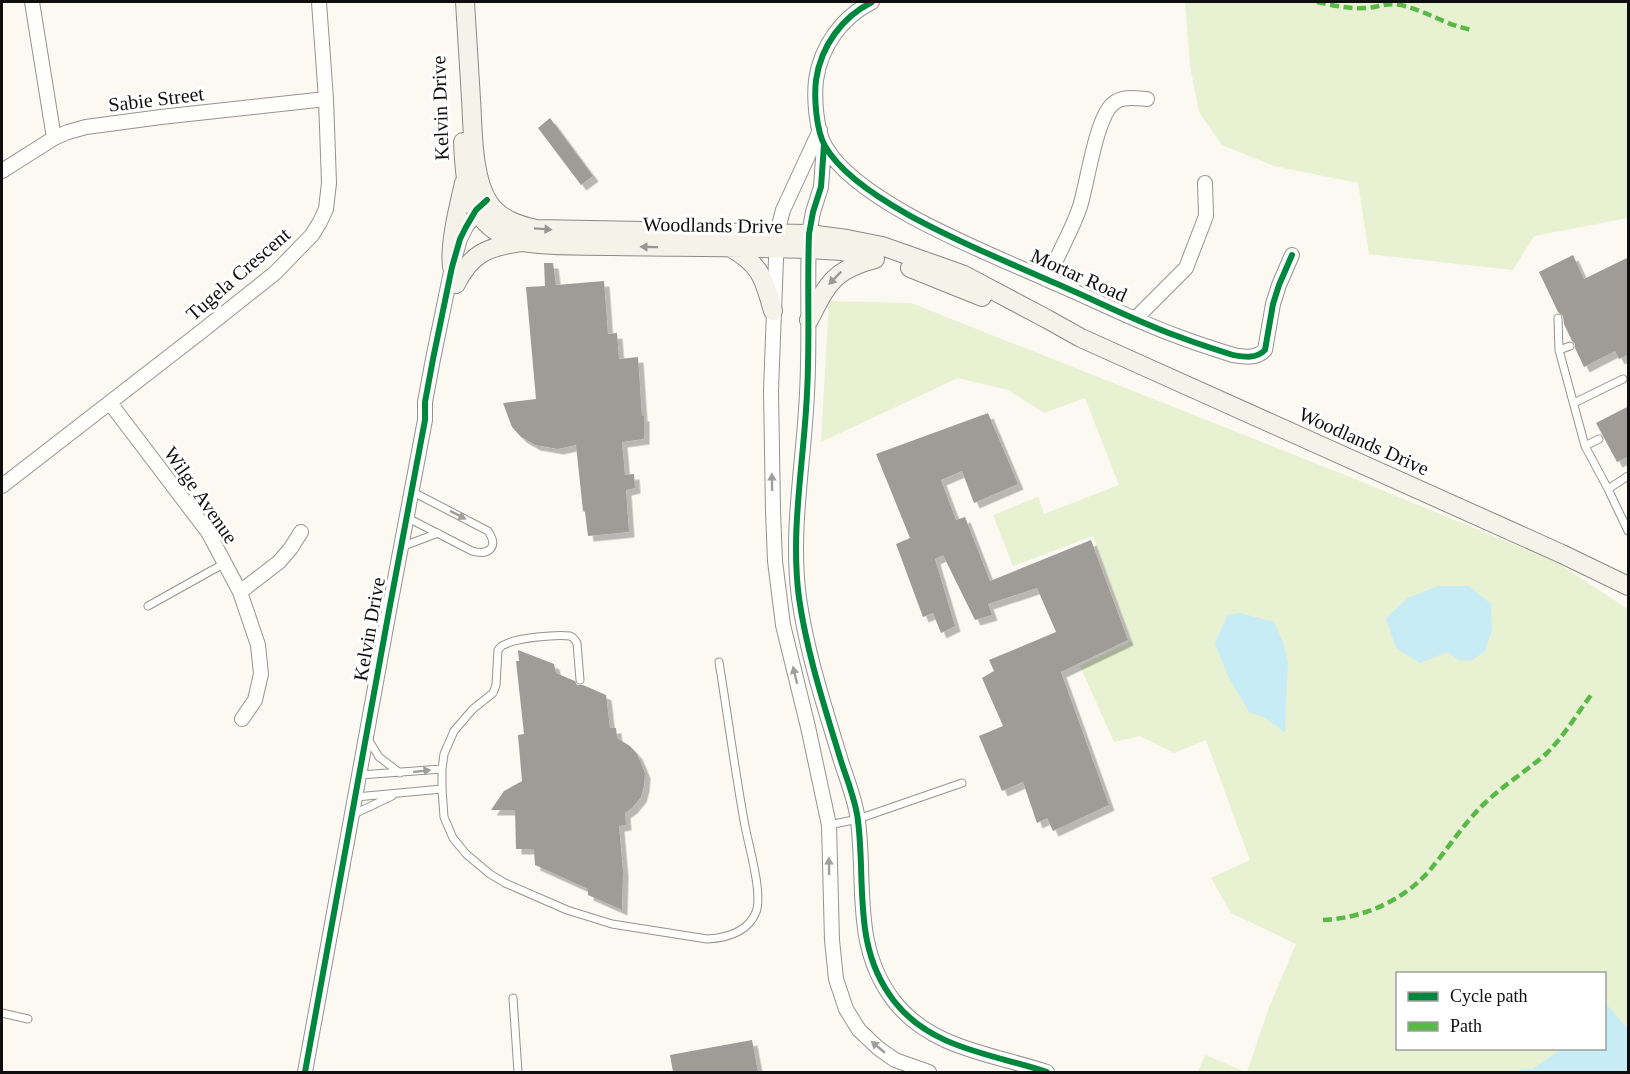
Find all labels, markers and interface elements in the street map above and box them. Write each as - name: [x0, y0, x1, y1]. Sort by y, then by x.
- street label: Kelvin Drive: [427, 55, 453, 161]
- street label: Sabie Street: [107, 82, 205, 116]
- street label: Woodlands Drive: [643, 213, 783, 237]
- street label: Tugela Crescent: [182, 223, 295, 326]
- one-way arrow: [533, 224, 552, 234]
- one-way arrow: [640, 242, 659, 251]
- street label: Mortar Road: [1028, 244, 1130, 306]
- one-way arrow: [829, 271, 843, 285]
- street label: Woodlands Drive: [1296, 402, 1433, 480]
- street label: Wilge Avenue: [159, 443, 242, 548]
- one-way arrow: [767, 472, 777, 491]
- one-way arrow: [449, 511, 466, 520]
- street label: Kelvin Drive: [349, 575, 389, 683]
- one-way arrow: [790, 666, 799, 684]
- one-way arrow: [412, 766, 431, 776]
- one-way arrow: [824, 856, 834, 875]
- legend: [1396, 972, 1606, 1050]
- text: Cycle path: [1450, 986, 1527, 1006]
- text: Path: [1450, 1016, 1482, 1036]
- one-way arrow: [871, 1041, 886, 1054]

